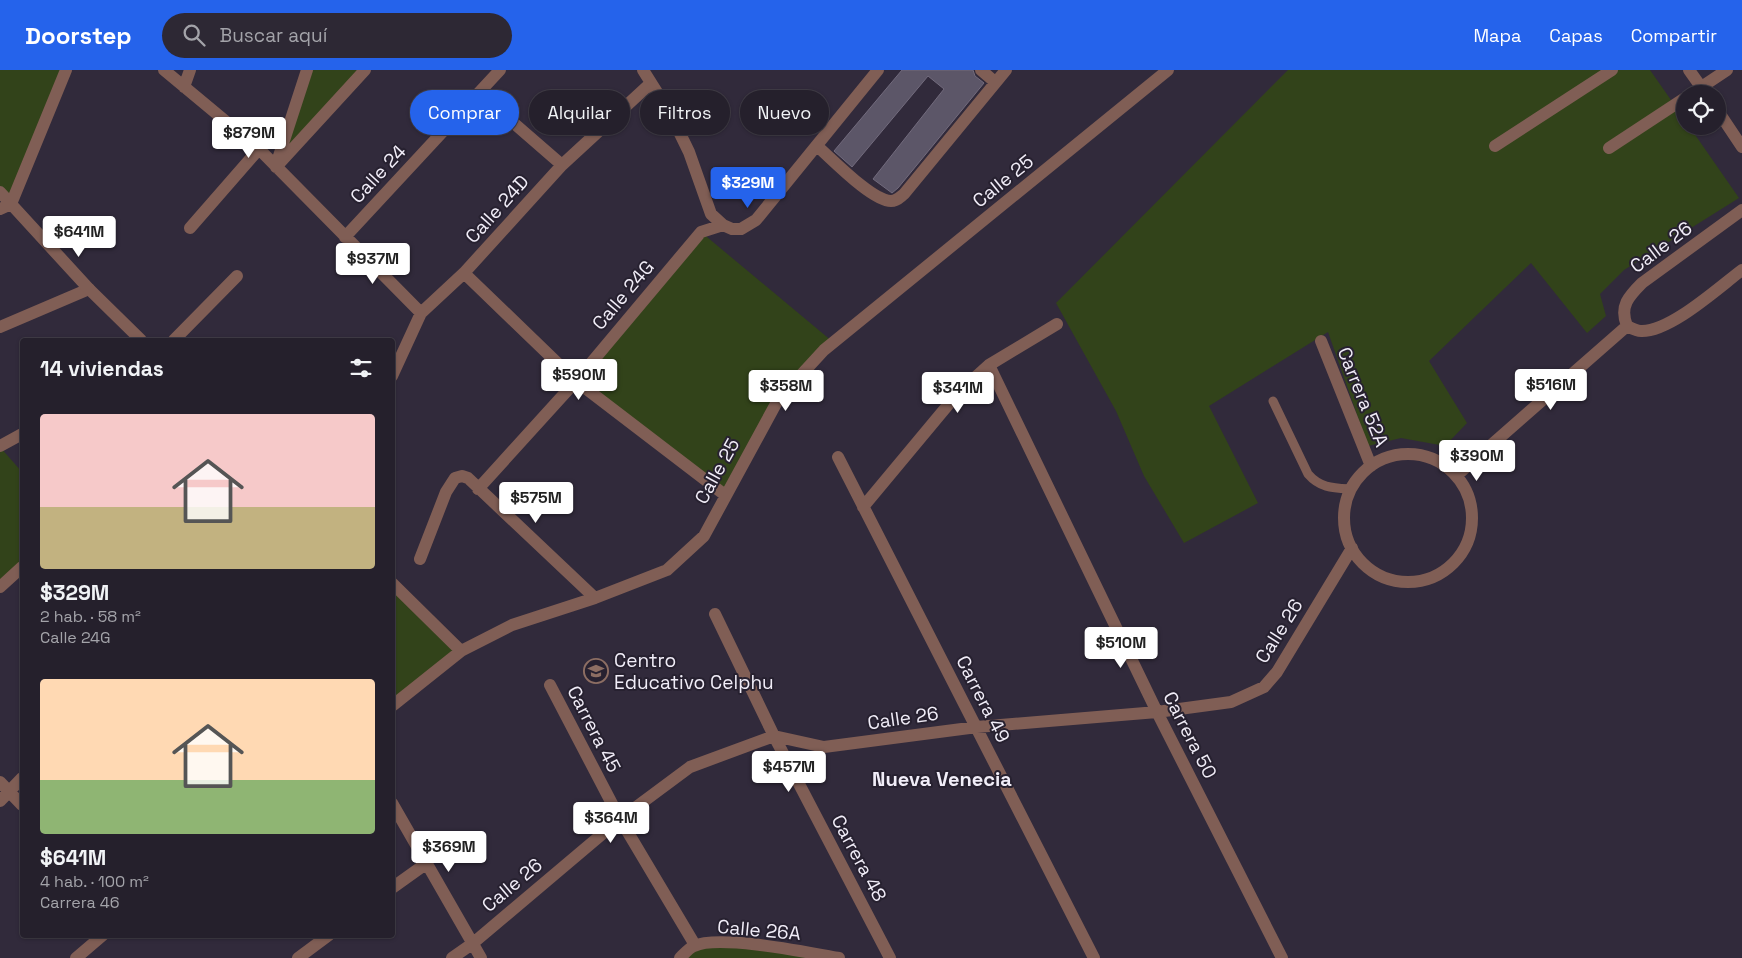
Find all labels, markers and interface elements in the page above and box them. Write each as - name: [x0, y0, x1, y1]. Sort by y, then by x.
- search box: [162, 13, 512, 58]
- text: Doorstep: [25, 20, 132, 51]
- icon: search: [180, 21, 208, 49]
- text: Buscar aquí: [220, 23, 327, 48]
- text: Mapa: [1473, 24, 1521, 47]
- text: Capas: [1549, 24, 1603, 47]
- text: Compartir: [1631, 24, 1717, 47]
- map controls: [1676, 85, 1726, 135]
- button: locate: [1676, 85, 1726, 135]
- chip: Comprar: [410, 90, 519, 135]
- chip: Alquilar: [529, 90, 630, 135]
- chip: Filtros: [640, 90, 730, 135]
- chip: Nuevo: [740, 90, 829, 135]
- pin: $879M: [214, 116, 284, 159]
- text: $879M: [223, 122, 275, 143]
- street label: Calle 24: [345, 139, 412, 209]
- street label: Calle 25: [967, 149, 1039, 213]
- pin: $329M: [713, 166, 783, 209]
- street label: Calle 24D: [460, 169, 534, 249]
- text: $329M: [722, 172, 774, 193]
- street label: Calle 26: [1625, 215, 1697, 279]
- pin: $641M: [44, 216, 114, 258]
- text: $641M: [54, 221, 104, 242]
- pin: $937M: [338, 242, 408, 285]
- text: $937M: [347, 248, 399, 269]
- street label: Calle 24G: [586, 255, 660, 335]
- street label: Carrera 52A: [1332, 343, 1394, 451]
- icon: filters: [347, 354, 375, 382]
- text: 14 viviendas: [40, 355, 164, 382]
- pin: $590M: [544, 358, 614, 401]
- text: $590M: [552, 364, 606, 385]
- pin: $516M: [1516, 368, 1586, 411]
- pin: $358M: [751, 370, 821, 412]
- pin: $341M: [923, 372, 993, 414]
- text: $516M: [1526, 374, 1576, 395]
- text: $358M: [760, 375, 812, 396]
- text: $341M: [933, 377, 983, 398]
- street label: Calle 25: [689, 434, 745, 508]
- pin: $390M: [1442, 440, 1512, 482]
- text: $390M: [1450, 445, 1504, 466]
- icon: home: [163, 446, 253, 536]
- pin: $575M: [501, 482, 571, 524]
- text: $575M: [510, 487, 562, 508]
- text: $329M: [40, 579, 109, 606]
- street label: Calle 26: [1249, 594, 1309, 668]
- text: 2 hab. · 58 m²: [40, 606, 141, 627]
- pin: $510M: [1086, 626, 1156, 669]
- text: Calle 24G: [40, 627, 111, 648]
- text: $510M: [1096, 632, 1146, 653]
- place label: Centro Educativo Celphu: [614, 648, 774, 695]
- street label: Carrera 49: [950, 651, 1016, 747]
- school or university icon: Centro Educativo Celphu: [583, 658, 609, 684]
- street label: Carrera 45: [561, 681, 627, 777]
- street label: Carrera 50: [1157, 687, 1223, 783]
- street label: Calle 26: [866, 701, 940, 735]
- icon: home: [163, 711, 253, 801]
- pin: $457M: [754, 750, 824, 793]
- text: $457M: [763, 756, 815, 777]
- district label: Nueva Venecia: [872, 766, 1012, 792]
- pin: $364M: [576, 802, 646, 844]
- text: $364M: [584, 807, 638, 828]
- street label: Carrera 48: [826, 810, 892, 906]
- pin: $369M: [414, 830, 484, 873]
- text: $369M: [422, 836, 476, 857]
- text: $641M: [40, 844, 106, 871]
- street label: Calle 26: [477, 852, 547, 918]
- text: 4 hab. · 100 m²: [40, 871, 149, 892]
- text: Carrera 46: [40, 892, 120, 913]
- street label: Calle 26A: [716, 914, 802, 946]

